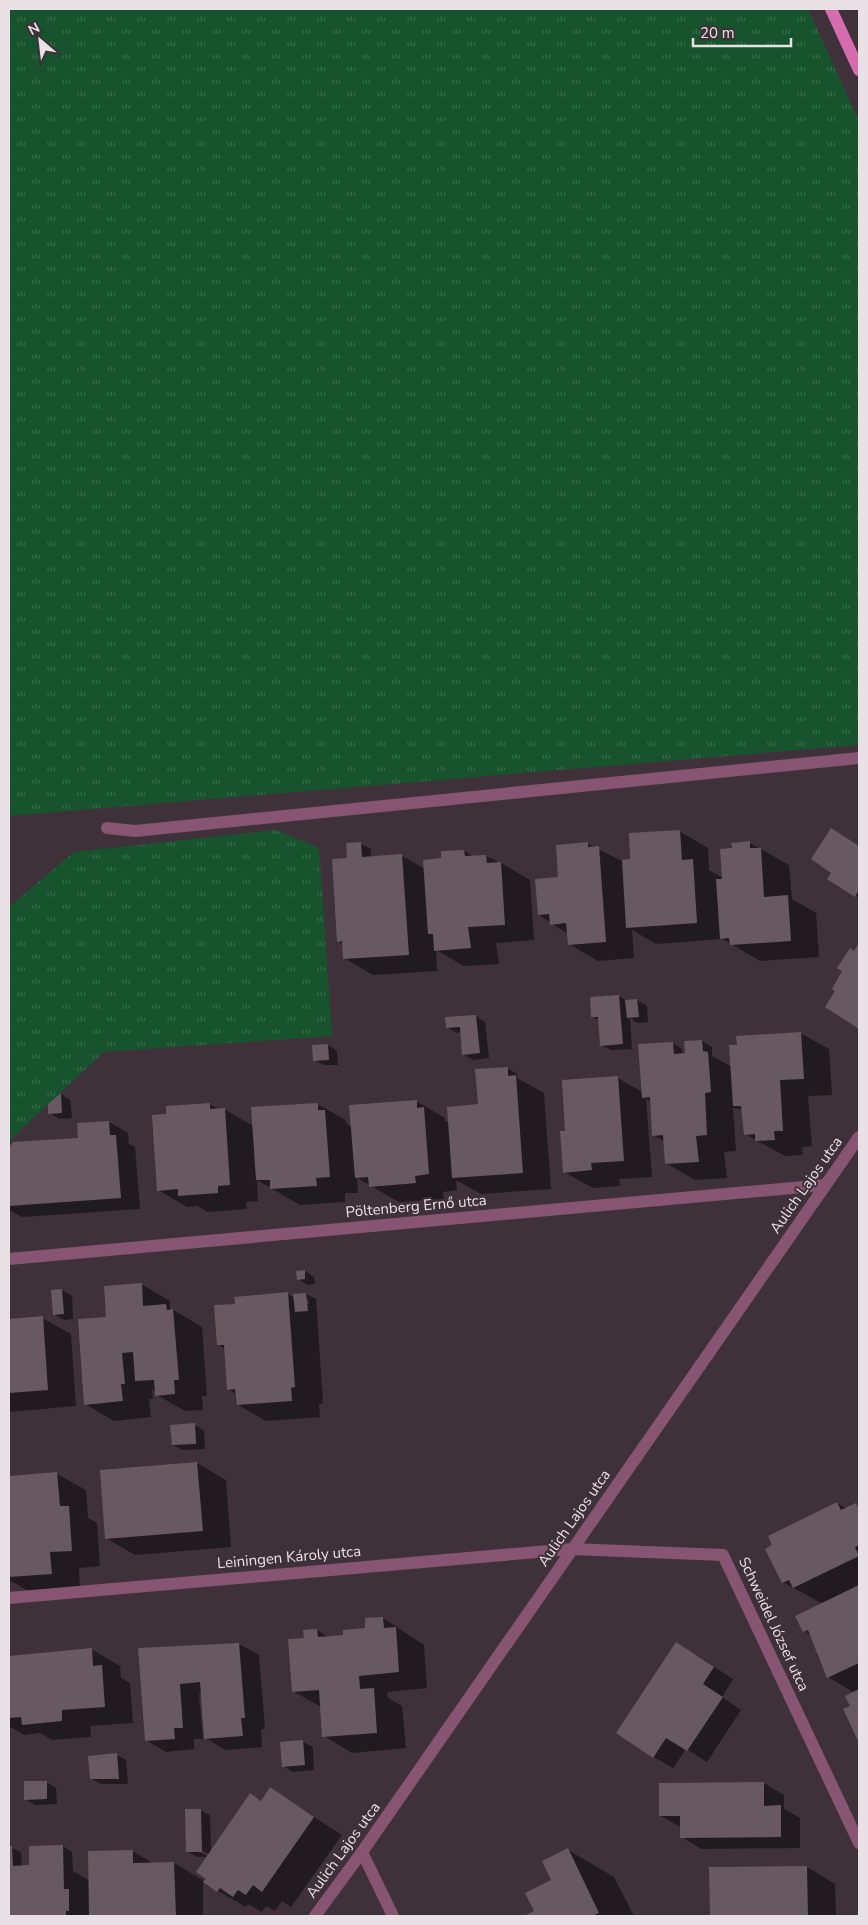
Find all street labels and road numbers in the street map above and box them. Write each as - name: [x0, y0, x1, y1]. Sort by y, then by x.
- street label: Aulich Lajos utca: [765, 1133, 847, 1237]
- street label: Pöltenberg Ernő utca: [345, 1190, 487, 1222]
- street label: Aulich Lajos utca: [533, 1466, 615, 1570]
- street label: Leiningen Károly utca: [216, 1541, 362, 1573]
- street label: Schweidel József utca: [734, 1554, 814, 1694]
- street label: Aulich Lajos utca: [301, 1798, 385, 1902]

